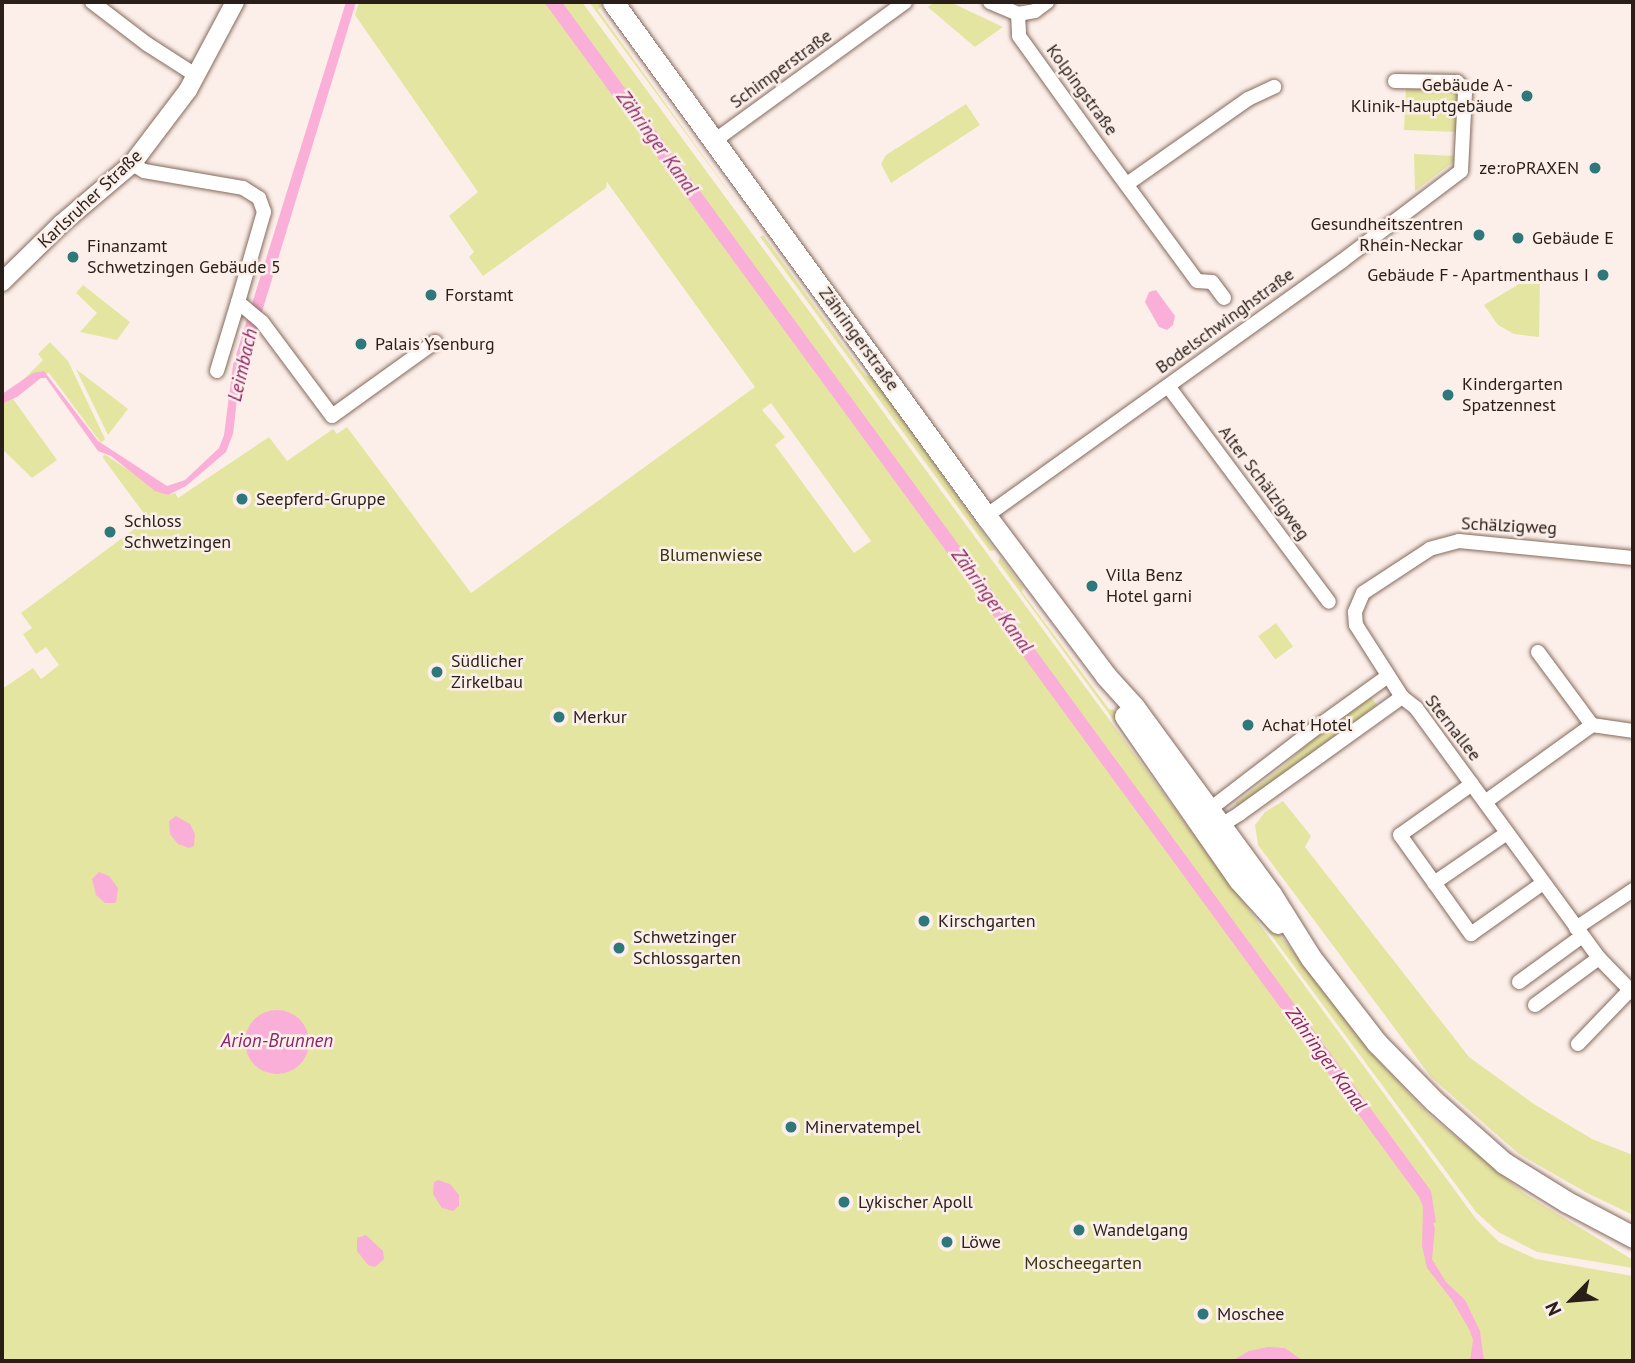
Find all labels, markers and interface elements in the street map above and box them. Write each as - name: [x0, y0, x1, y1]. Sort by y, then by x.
- street label: Schimperstraße: [726, 25, 836, 113]
- street label: Kolpingstraße: [1042, 40, 1122, 140]
- place label: Gebäude A - Klinik-Hauptgebäude: [1351, 75, 1513, 118]
- water label: Zähringer Kanal: [611, 86, 703, 200]
- marker: Gebäude A - Klinik-Hauptgebäude: [1519, 88, 1535, 104]
- street label: Karlsruher Straße: [33, 145, 147, 253]
- place label: ze:roPRAXEN: [1479, 157, 1579, 179]
- marker: ze:roPRAXEN: [1585, 158, 1605, 178]
- place label: Gesundheitszentren Rhein-Neckar: [1311, 214, 1463, 256]
- marker: Gesundheitszentren Rhein-Neckar: [1469, 225, 1489, 245]
- place label: Gebäude E: [1532, 227, 1614, 249]
- marker: Gebäude E: [1510, 230, 1526, 246]
- place label: Finanzamt Schwetzingen Gebäude 5: [87, 236, 281, 278]
- marker: Finanzamt Schwetzingen Gebäude 5: [65, 249, 81, 265]
- street label: Bodelschwinghstraße: [1152, 264, 1298, 378]
- place label: Gebäude F - Apartmenthaus I: [1364, 264, 1589, 286]
- marker: Gebäude F - Apartmenthaus I: [1595, 267, 1611, 283]
- street label: Zähringerstraße: [814, 283, 904, 395]
- place label: Forstamt: [445, 284, 513, 306]
- marker: Forstamt: [423, 287, 439, 303]
- water label: Leimbach: [224, 326, 262, 404]
- place label: Palais Ysenburg: [375, 333, 495, 355]
- marker: Palais Ysenburg: [353, 336, 369, 352]
- place label: Kindergarten Spatzennest: [1462, 374, 1563, 416]
- marker: Kindergarten Spatzennest: [1440, 387, 1456, 403]
- street label: Alter Schälzigweg: [1214, 422, 1314, 544]
- place label: Seepferd-Gruppe: [256, 488, 386, 510]
- marker: Seepferd-Gruppe: [234, 491, 250, 507]
- place label: Schloss Schwetzingen: [124, 511, 231, 554]
- street label: Schälzigweg: [1461, 513, 1557, 539]
- marker: Schloss Schwetzingen: [102, 524, 118, 540]
- park label: Blumenwiese: [660, 544, 762, 566]
- water label: Zähringer Kanal: [946, 544, 1038, 658]
- place label: Villa Benz Hotel garni: [1106, 565, 1192, 608]
- marker: Villa Benz Hotel garni: [1084, 578, 1100, 594]
- place label: Südlicher Zirkelbau: [451, 651, 523, 694]
- marker: Südlicher Zirkelbau: [429, 664, 445, 680]
- street label: Sternallee: [1420, 691, 1486, 765]
- place label: Merkur: [573, 706, 627, 728]
- marker: Merkur: [551, 709, 567, 725]
- place label: Achat Hotel: [1262, 714, 1352, 736]
- marker: Achat Hotel: [1240, 717, 1256, 733]
- place label: Kirschgarten: [938, 910, 1036, 932]
- marker: Kirschgarten: [916, 913, 932, 929]
- place label: Schwetzinger Schlossgarten: [633, 927, 741, 970]
- marker: Schwetzinger Schlossgarten: [611, 940, 627, 956]
- water label: Zähringer Kanal: [1280, 1002, 1372, 1116]
- water label: Arion-Brunnen: [221, 1030, 333, 1052]
- place label: Minervatempel: [805, 1116, 921, 1138]
- marker: Minervatempel: [783, 1119, 799, 1135]
- place label: Lykischer Apoll: [858, 1191, 973, 1213]
- marker: Lykischer Apoll: [836, 1194, 852, 1210]
- place label: Wandelgang: [1093, 1219, 1188, 1241]
- marker: Wandelgang: [1071, 1222, 1087, 1238]
- place label: Löwe: [961, 1231, 1001, 1253]
- marker: Löwe: [939, 1234, 955, 1250]
- park label: Moscheegarten: [1024, 1252, 1142, 1274]
- north arrow: [1537, 1265, 1607, 1335]
- text: N: [1539, 1298, 1566, 1320]
- place label: Moschee: [1217, 1303, 1285, 1325]
- marker: Moschee: [1195, 1306, 1211, 1322]

